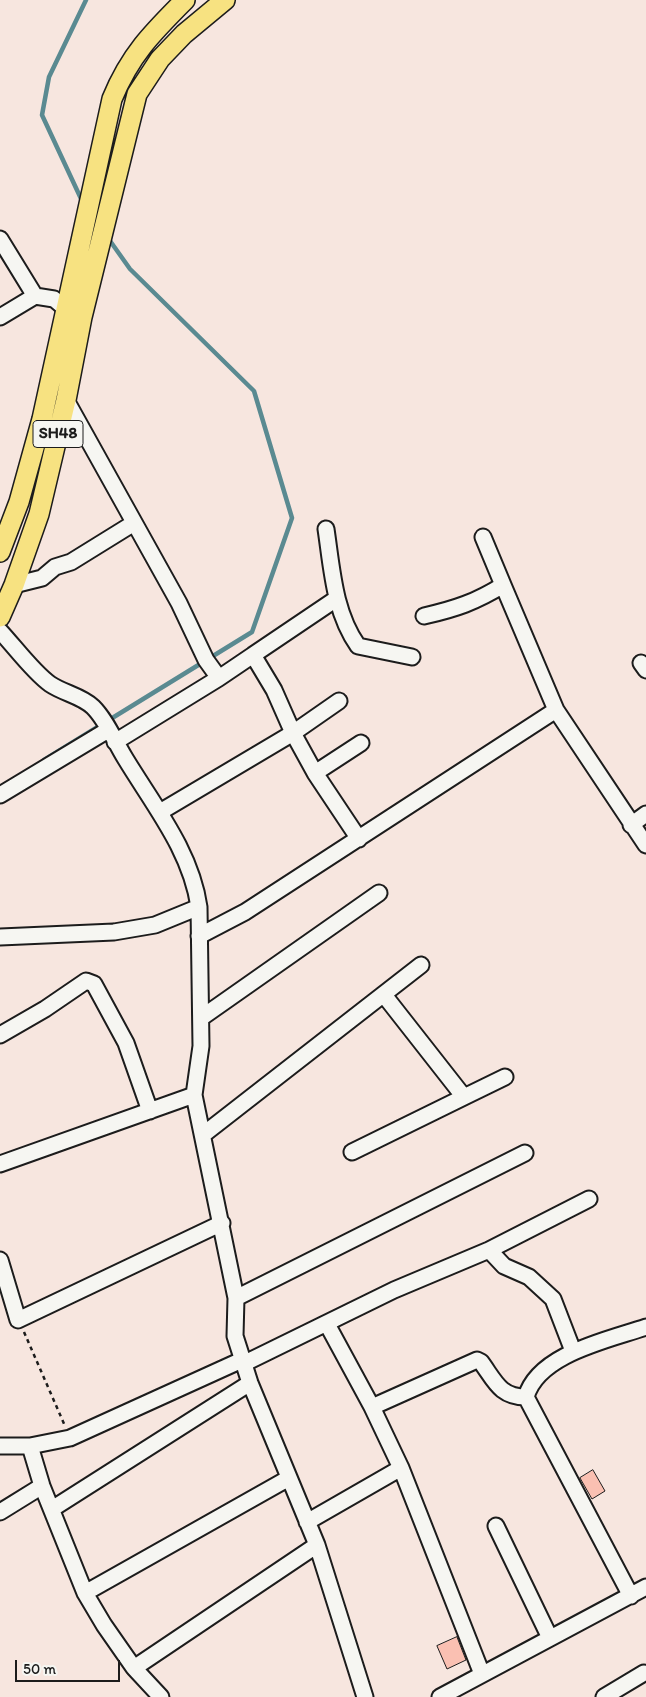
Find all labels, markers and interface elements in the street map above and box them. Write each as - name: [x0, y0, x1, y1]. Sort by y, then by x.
- road number: SH48: [33, 420, 83, 448]
- scale bar: [18, 1650, 122, 1682]
- text: 50 m: [23, 1660, 56, 1678]

